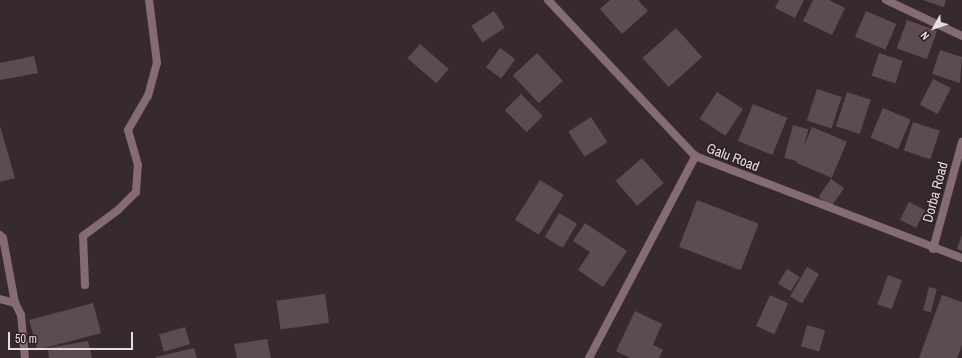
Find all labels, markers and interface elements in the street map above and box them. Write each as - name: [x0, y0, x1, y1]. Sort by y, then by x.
- north arrow: [914, 8, 954, 48]
- text: N: [917, 29, 932, 43]
- street label: Galu Road: [704, 139, 762, 175]
- street label: Dorba Road: [919, 160, 951, 224]
- scale bar: [10, 324, 135, 350]
- text: 50 m: [15, 331, 37, 347]

